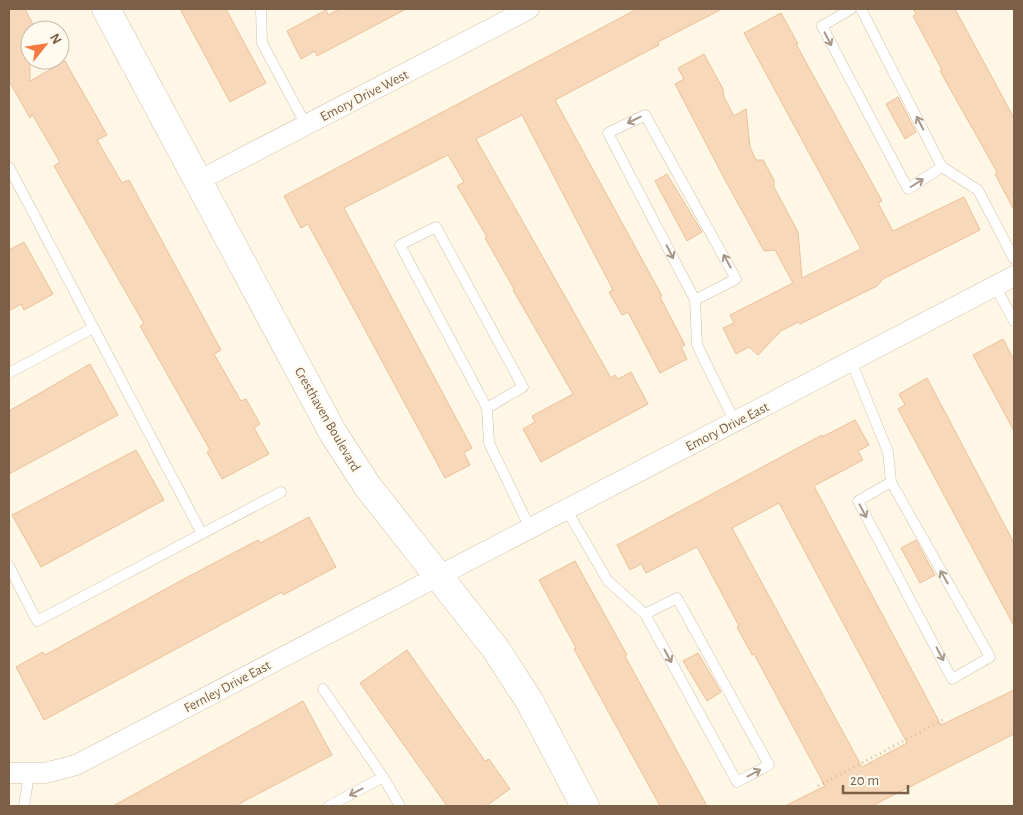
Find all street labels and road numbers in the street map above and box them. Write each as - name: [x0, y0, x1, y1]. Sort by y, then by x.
- street label: Emory Drive West: [318, 67, 411, 124]
- street label: Cresthaven Boulevard: [292, 365, 363, 474]
- street label: Emory Drive East: [683, 400, 772, 454]
- street label: Fernley Drive East: [182, 658, 274, 716]

